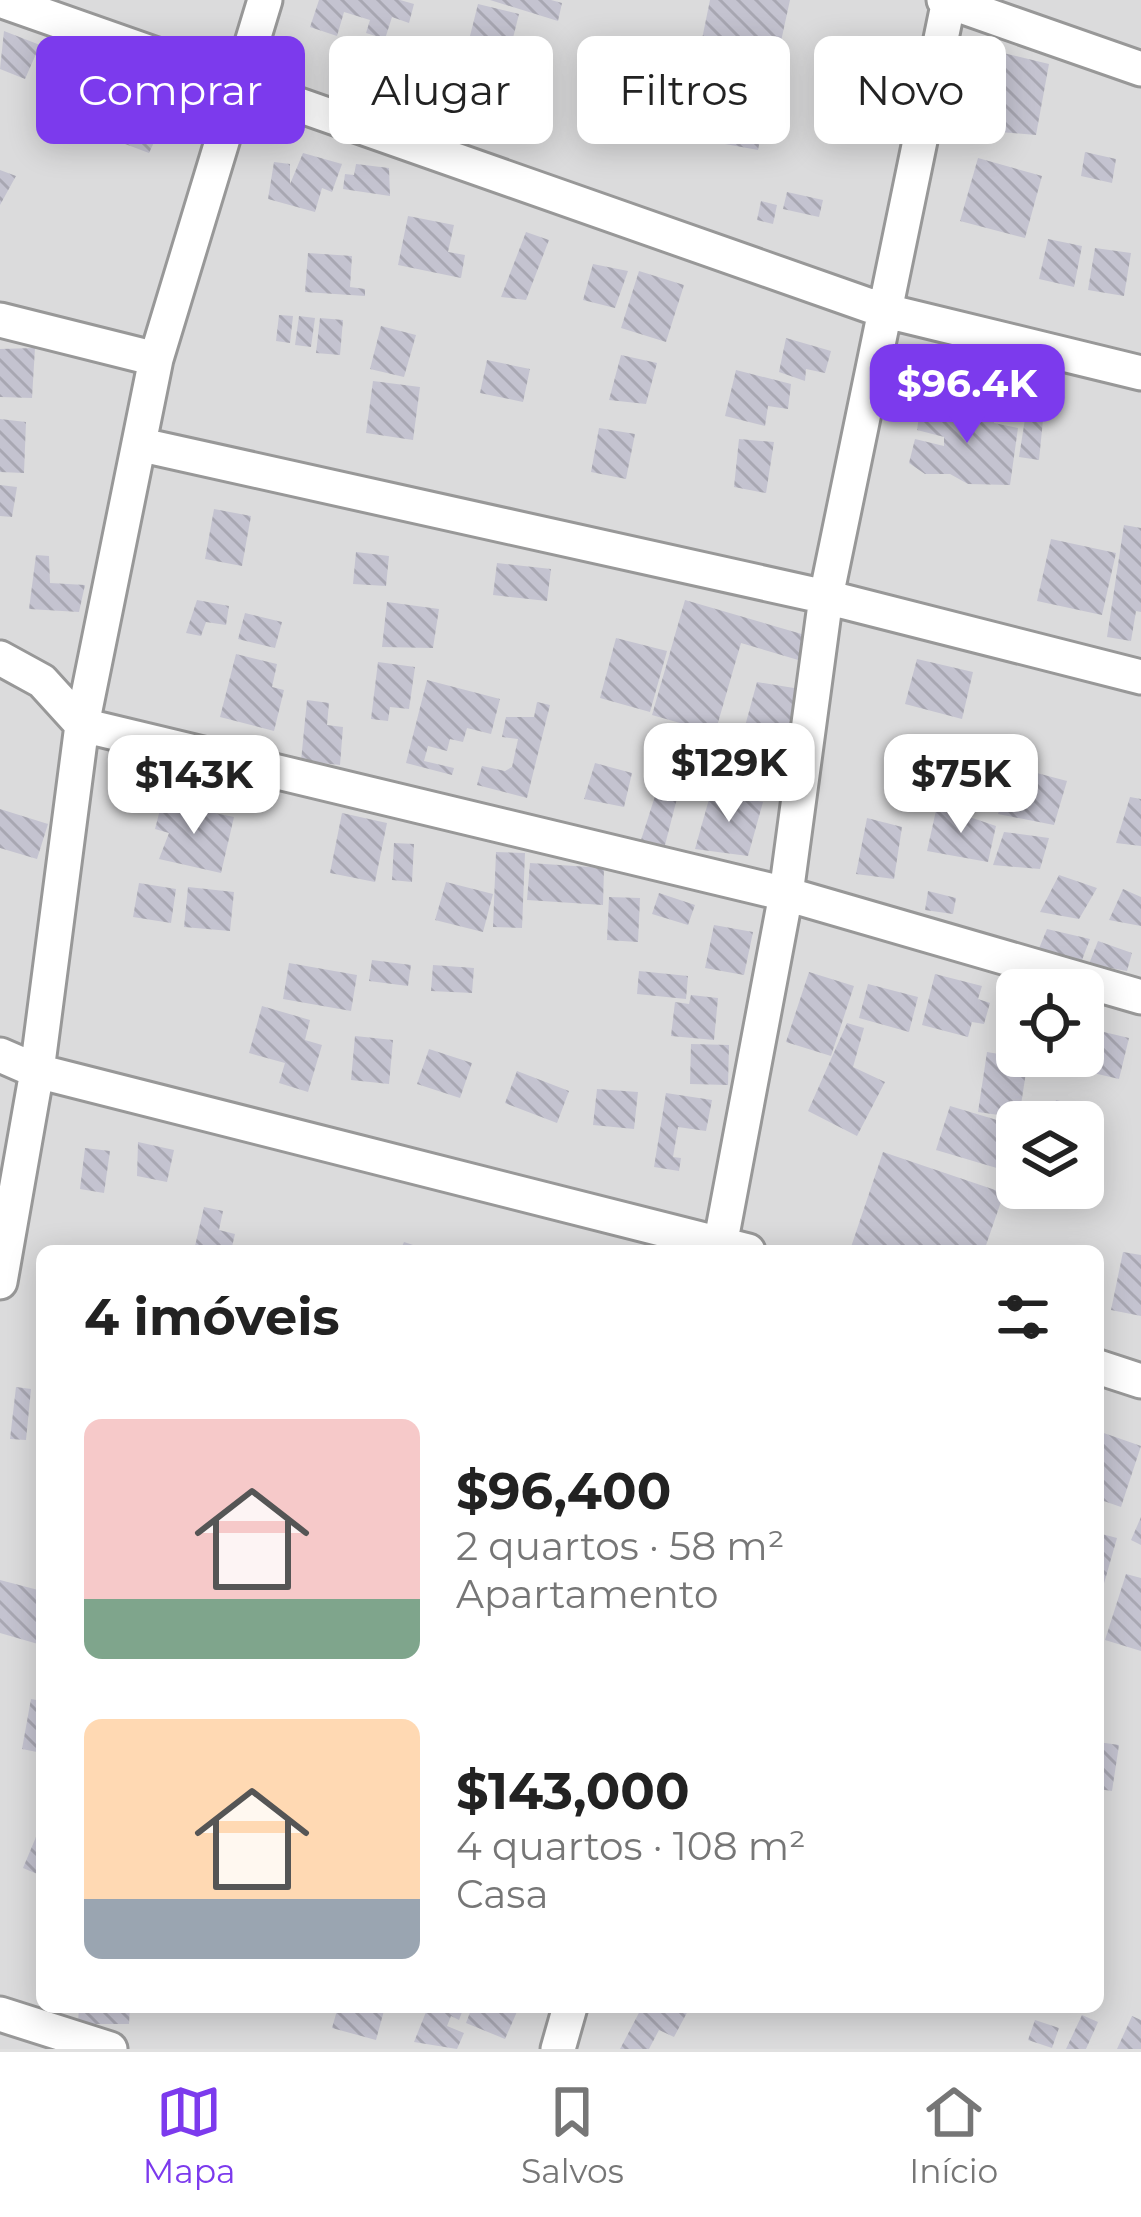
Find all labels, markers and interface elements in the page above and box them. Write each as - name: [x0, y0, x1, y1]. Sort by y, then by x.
- chip: Comprar: [36, 36, 305, 144]
- chip: Alugar: [329, 36, 553, 144]
- chip: Filtros: [577, 36, 790, 144]
- chip: Novo: [814, 36, 1006, 144]
- pin: $96.4K: [869, 344, 1065, 446]
- text: $96.4K: [897, 359, 1037, 407]
- pin: $129K: [645, 723, 813, 825]
- pin: $75K: [890, 734, 1032, 836]
- pin: $143K: [110, 735, 278, 837]
- text: $129K: [671, 738, 787, 786]
- text: $75K: [911, 749, 1011, 797]
- text: $143K: [135, 750, 253, 798]
- map controls: [996, 969, 1104, 1209]
- button: locate: [996, 969, 1104, 1077]
- button: layers: [996, 1101, 1104, 1209]
- icon: filters: [990, 1284, 1056, 1350]
- text: 4 imóveis: [84, 1286, 340, 1348]
- text: $96,400: [456, 1460, 671, 1522]
- icon: home: [180, 1467, 324, 1611]
- text: 2 quartos · 58 m²: [456, 1522, 784, 1570]
- text: Apartamento: [456, 1570, 718, 1618]
- text: $143,000: [456, 1760, 690, 1822]
- icon: home: [180, 1767, 324, 1911]
- text: 4 quartos · 108 m²: [456, 1822, 806, 1870]
- text: Casa: [456, 1870, 548, 1918]
- tab: Mapa: [143, 2079, 235, 2191]
- tab: Salvos: [521, 2079, 624, 2191]
- tab: Início: [909, 2079, 998, 2191]

